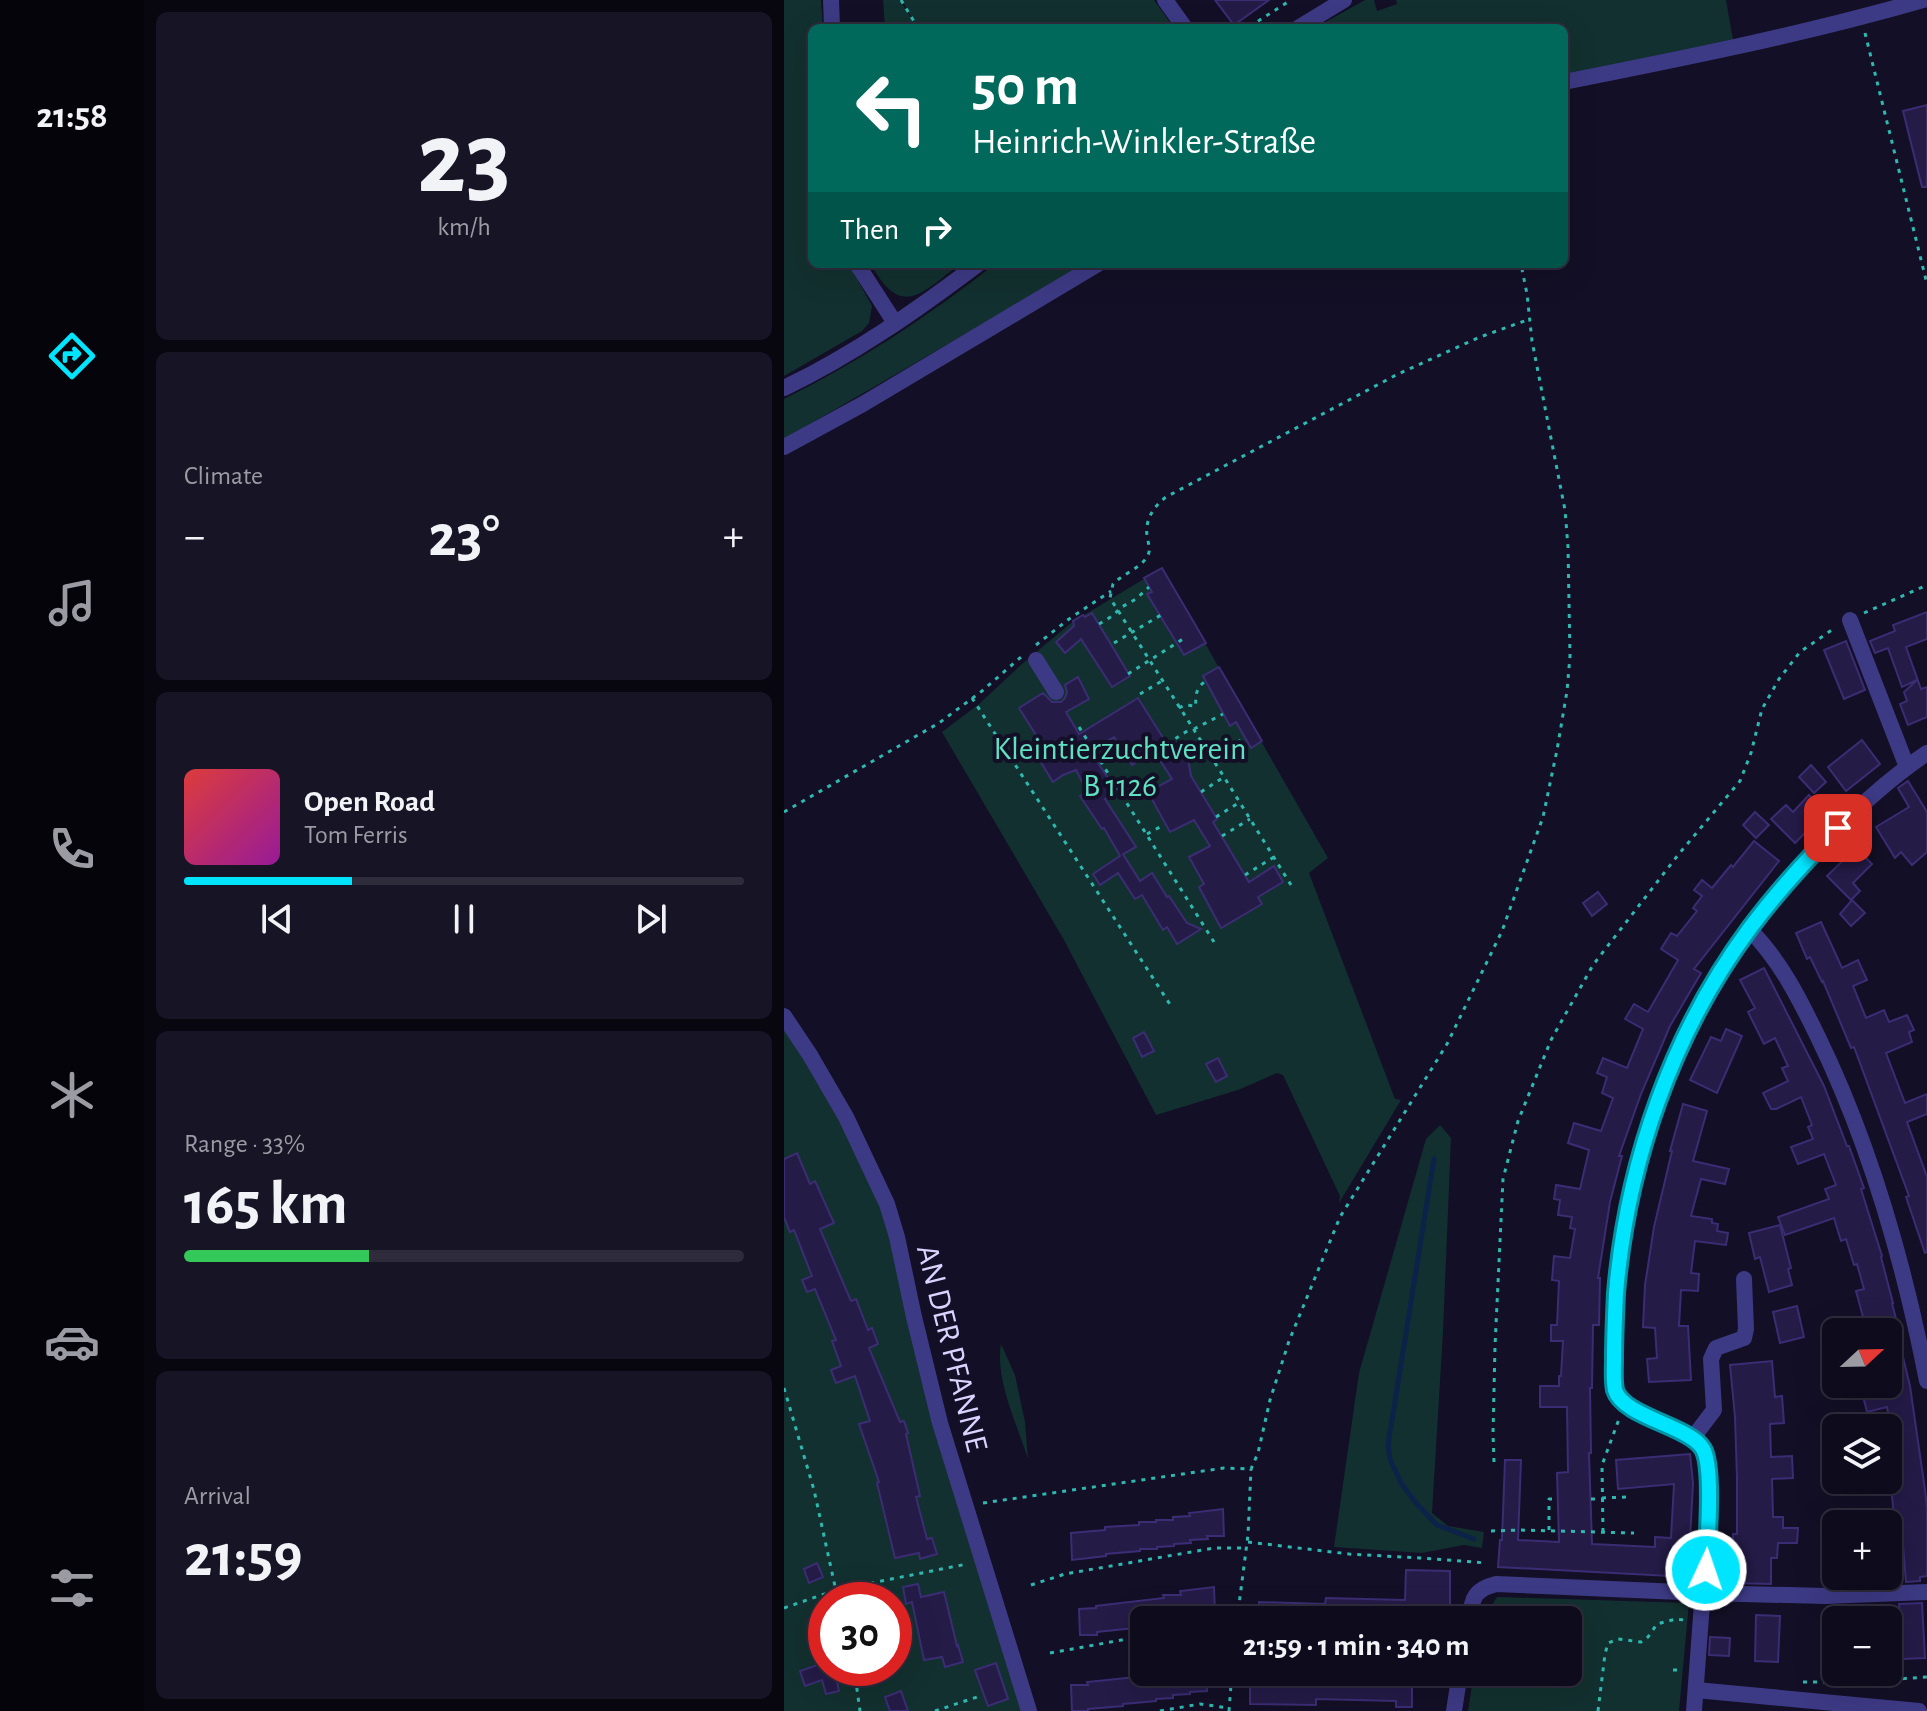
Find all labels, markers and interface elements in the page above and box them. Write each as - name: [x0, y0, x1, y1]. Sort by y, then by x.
- icon: left: [840, 56, 944, 160]
- text: 50 m: [972, 59, 1079, 115]
- text: 21:58: [36, 98, 108, 134]
- text: 23: [417, 108, 511, 212]
- text: Heinrich-Winkler-Straße: [972, 124, 1316, 160]
- icon: right: [915, 208, 959, 252]
- text: km/h: [437, 214, 491, 240]
- text: Then: [840, 215, 899, 245]
- icon: directions: [44, 328, 100, 384]
- text: Climate: [184, 463, 263, 489]
- text: 23°: [428, 507, 500, 567]
- text: −: [184, 515, 205, 559]
- text: +: [723, 515, 744, 559]
- icon: music: [44, 575, 100, 631]
- park label: Kleintierzuchtverein B 1126: [993, 733, 1247, 802]
- text: Open Road: [304, 787, 435, 817]
- pin: [1804, 794, 1872, 862]
- icon: arrive: [1816, 806, 1860, 850]
- icon: phone: [44, 821, 100, 877]
- text: Tom Ferris: [304, 822, 408, 848]
- icon: previous: [255, 897, 299, 941]
- icon: pause: [442, 897, 486, 941]
- icon: next: [629, 897, 673, 941]
- icon: climate: [44, 1067, 100, 1123]
- text: Range · 33%: [184, 1131, 305, 1157]
- text: 165 km: [184, 1175, 348, 1235]
- street label: AN DER PFANNE: [911, 1241, 993, 1455]
- icon: car: [44, 1314, 100, 1370]
- north arrow: [1822, 1318, 1902, 1398]
- map controls: [1822, 1318, 1902, 1686]
- button: layers: [1822, 1414, 1902, 1494]
- text: Arrival: [184, 1483, 251, 1509]
- button: +: [1822, 1510, 1902, 1590]
- text: 21:59: [184, 1527, 303, 1587]
- position arrow: [1664, 1528, 1748, 1612]
- icon: filters: [44, 1560, 100, 1616]
- speed limit sign: 30: [808, 1582, 912, 1686]
- button: −: [1822, 1606, 1902, 1686]
- text: 21:59 · 1 min · 340 m: [1243, 1631, 1469, 1661]

